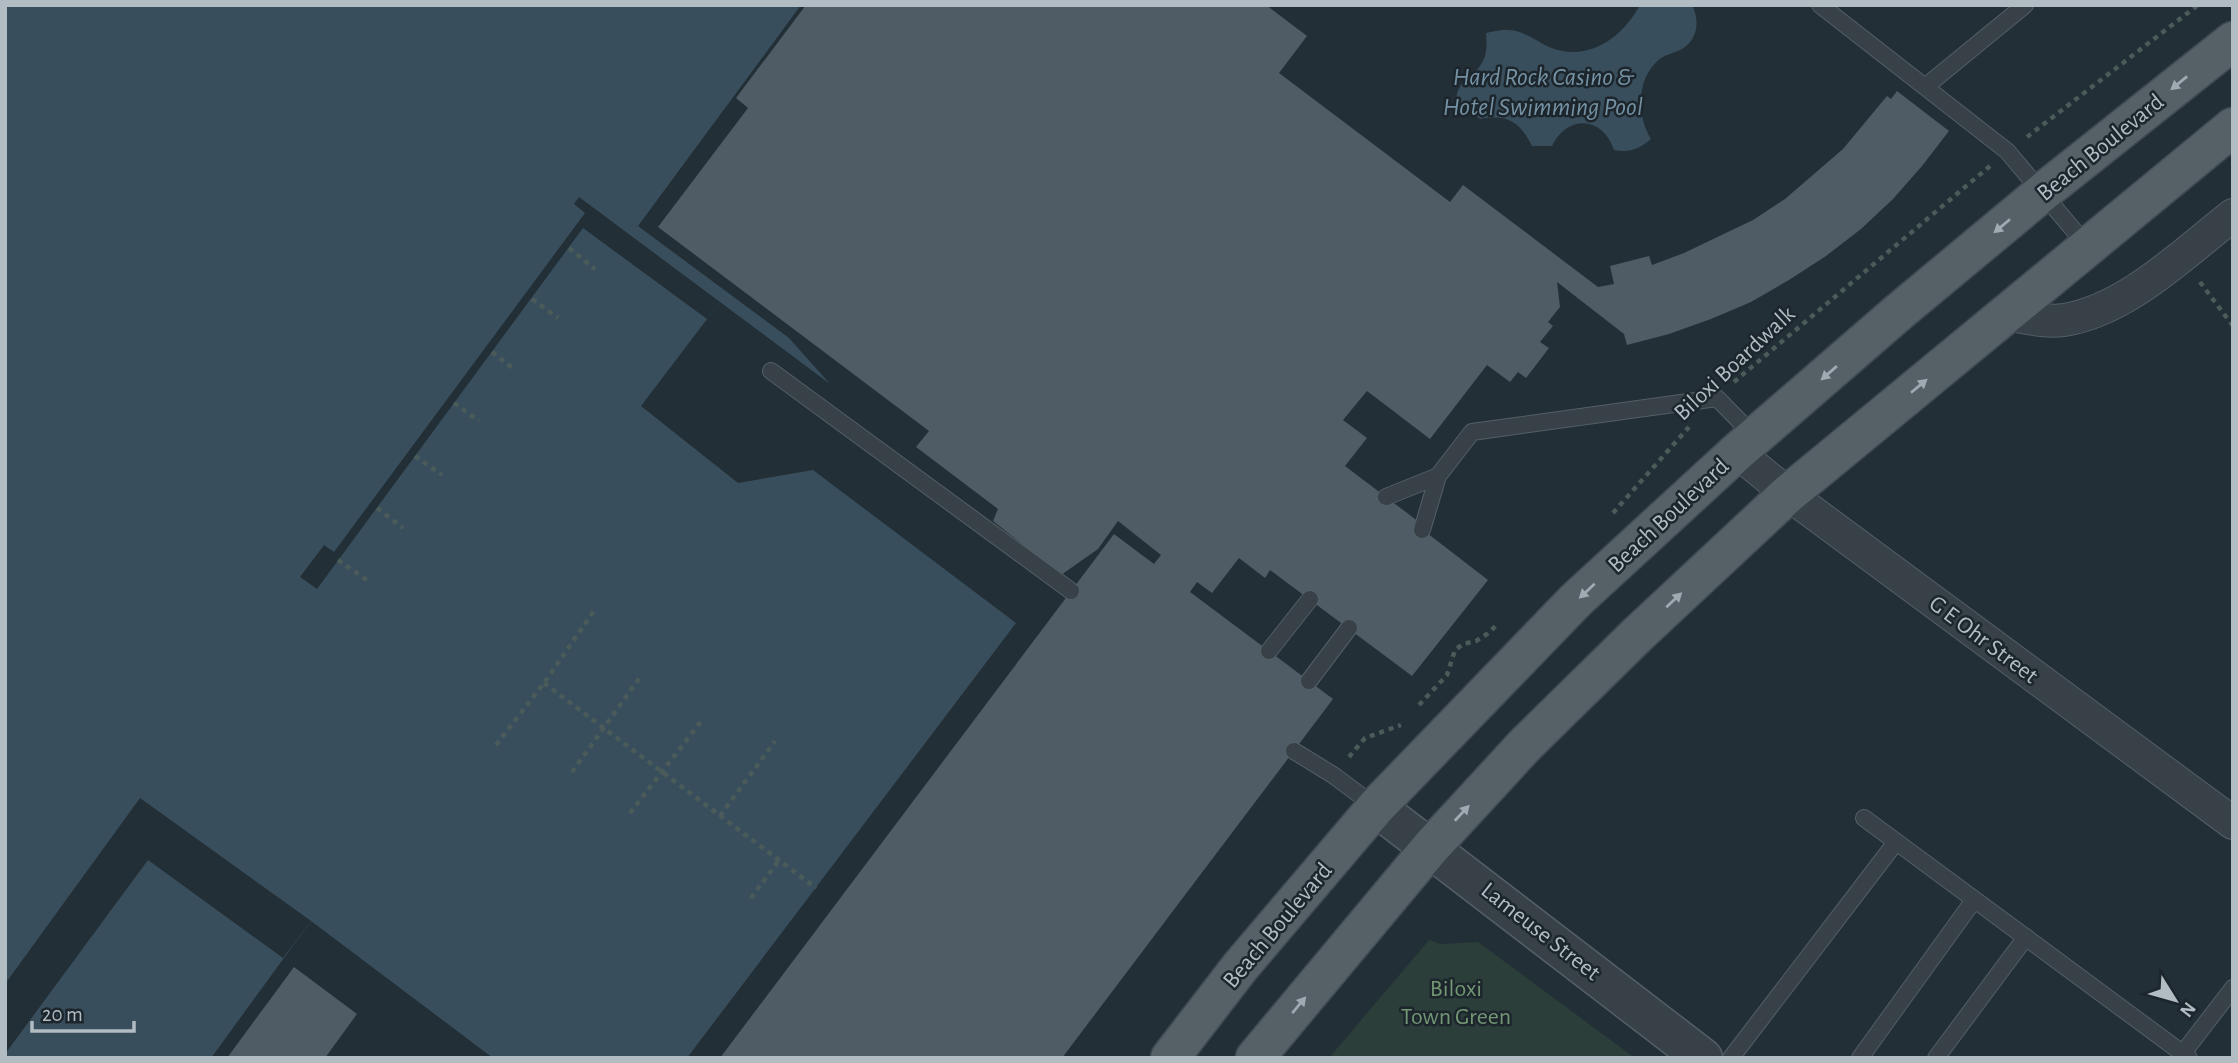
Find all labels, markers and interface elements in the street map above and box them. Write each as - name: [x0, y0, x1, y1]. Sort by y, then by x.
- water label: Hard Rock Casino & Hotel Swimming Pool: [1443, 64, 1643, 120]
- one-way arrow: [2171, 76, 2189, 91]
- street label: Beach Boulevard: [2033, 90, 2168, 206]
- one-way arrow: [1994, 218, 2011, 233]
- street label: Biloxi Boardwalk: [1670, 302, 1800, 426]
- one-way arrow: [1820, 365, 1837, 380]
- one-way arrow: [1909, 378, 1927, 393]
- street label: Beach Boulevard: [1604, 454, 1734, 577]
- one-way arrow: [1579, 582, 1596, 598]
- street label: G E Ohr Street: [1924, 591, 2043, 689]
- one-way arrow: [1665, 592, 1683, 608]
- one-way arrow: [1454, 804, 1470, 822]
- street label: Beach Boulevard: [1219, 859, 1337, 993]
- street label: Lameuse Street: [1476, 878, 1605, 986]
- north arrow: [2140, 965, 2210, 1035]
- park label: Biloxi Town Green: [1401, 977, 1511, 1029]
- scale bar: [32, 990, 133, 1034]
- one-way arrow: [1291, 997, 1306, 1014]
- text: N: [2176, 998, 2199, 1020]
- text: 20 m: [42, 1004, 83, 1025]

